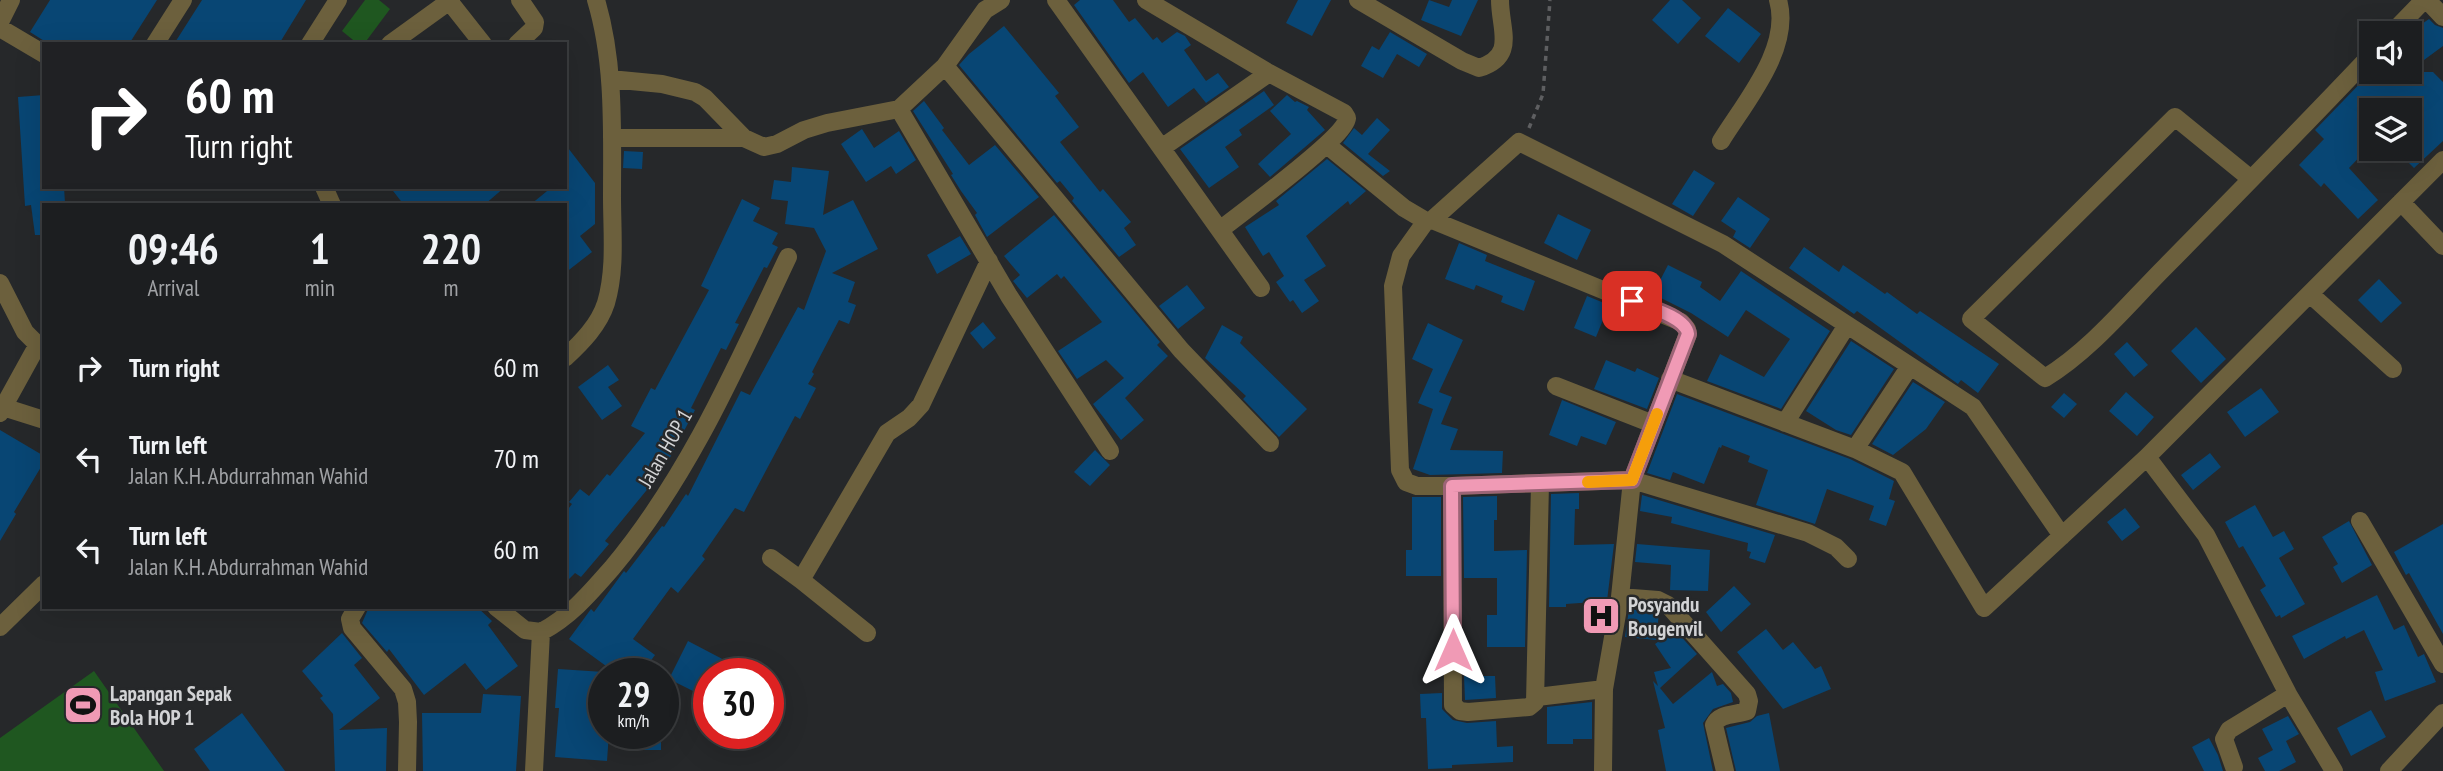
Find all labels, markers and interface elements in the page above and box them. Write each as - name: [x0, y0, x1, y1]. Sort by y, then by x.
- map controls: [2359, 21, 2422, 161]
- button: sound: [2359, 21, 2422, 84]
- text: 60 m: [185, 63, 274, 127]
- icon: right: [70, 70, 161, 161]
- button: layers: [2359, 98, 2422, 161]
- text: Turn right: [185, 125, 293, 167]
- text: 09:46: [128, 221, 219, 276]
- text: 1: [310, 221, 330, 276]
- text: 220: [421, 221, 481, 276]
- pin: [1602, 271, 1662, 331]
- text: Arrival: [147, 273, 199, 302]
- text: min: [305, 273, 335, 302]
- text: m: [443, 273, 458, 302]
- icon: arrive: [1613, 282, 1651, 320]
- icon: right: [70, 349, 108, 387]
- text: Turn right: [129, 351, 220, 384]
- text: 60 m: [493, 351, 539, 384]
- street label: Jalan HOP 1: [631, 404, 698, 493]
- text: Turn left: [129, 428, 207, 461]
- icon: left: [70, 440, 108, 478]
- text: 70 m: [493, 442, 539, 475]
- text: Jalan K.H. Abdurrahman Wahid: [129, 461, 368, 490]
- text: Turn left: [129, 519, 207, 552]
- icon: left: [70, 531, 108, 569]
- text: 60 m: [493, 533, 539, 566]
- text: Jalan K.H. Abdurrahman Wahid: [129, 552, 368, 581]
- place label: Posyandu Bougenvil: [1628, 591, 1704, 642]
- hospital icon: Posyandu Bougenvil: [1580, 595, 1622, 637]
- position arrow: [1416, 613, 1490, 687]
- speed limit sign: 30: [693, 658, 784, 749]
- text: 29: [617, 671, 650, 717]
- place label: Lapangan Sepak Bola HOP 1: [110, 680, 232, 731]
- sports icon: Lapangan Sepak Bola HOP 1: [62, 684, 104, 726]
- text: km/h: [618, 709, 649, 732]

